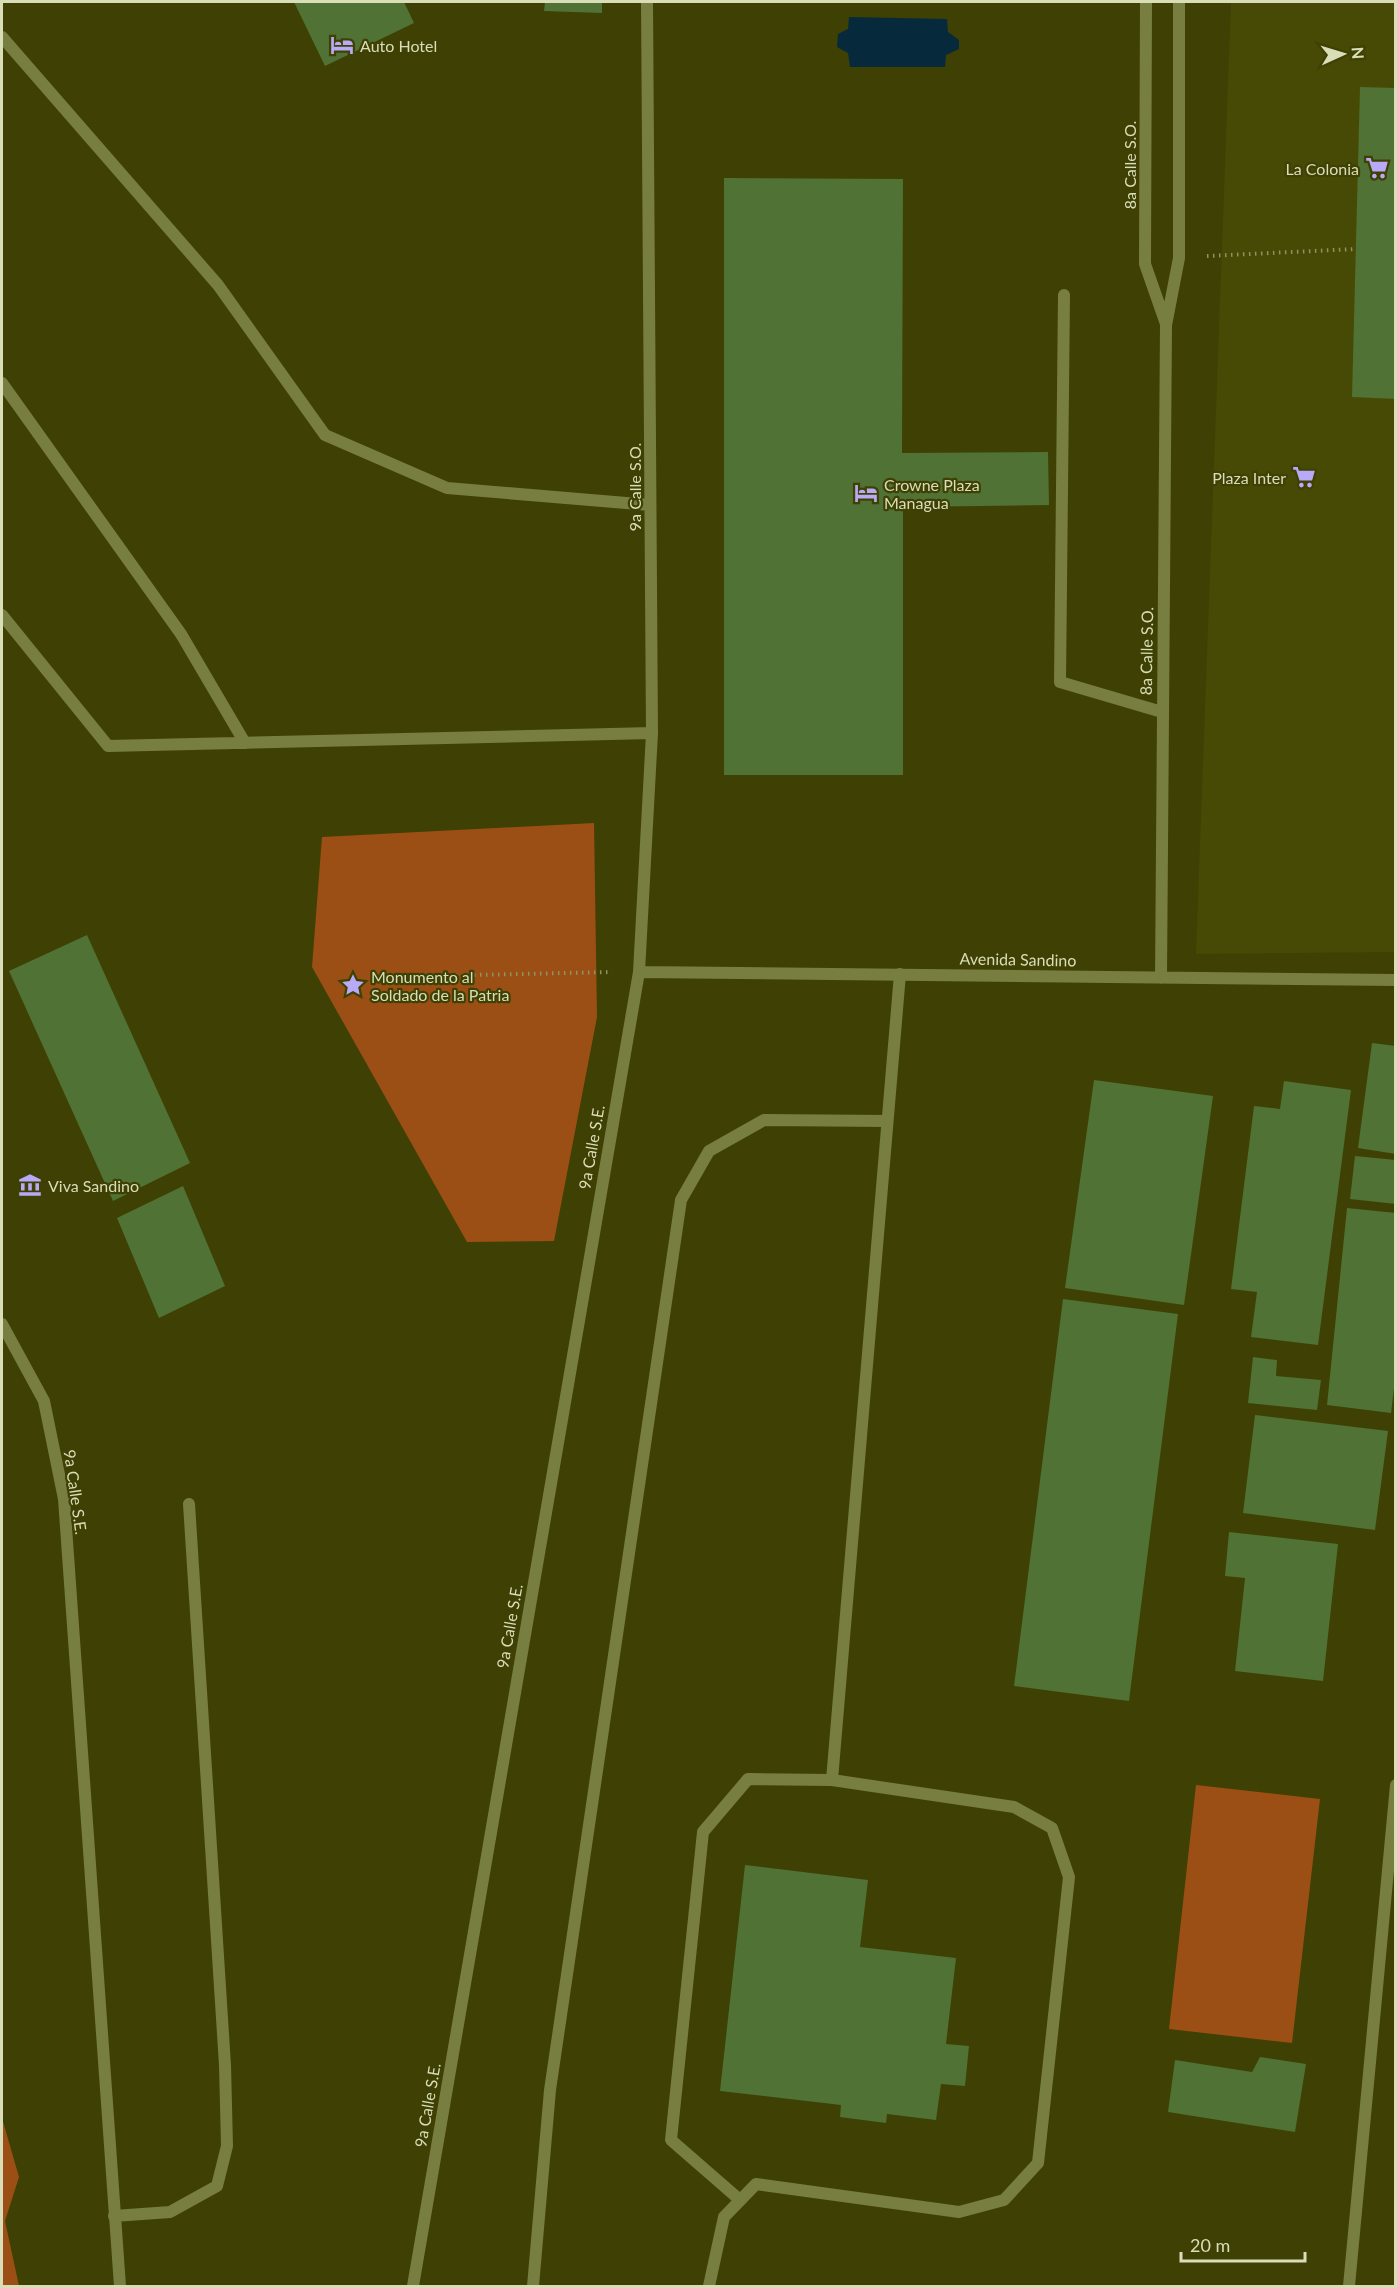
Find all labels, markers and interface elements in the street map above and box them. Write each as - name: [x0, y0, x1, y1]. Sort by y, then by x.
- north arrow: [1313, 24, 1373, 84]
- hotel icon: Auto Hotel: [329, 32, 355, 58]
- place label: Auto Hotel: [360, 36, 437, 55]
- text: N: [1349, 46, 1368, 60]
- street label: 8a Calle S.O.: [1120, 121, 1139, 209]
- supermarket icon: La Colonia: [1364, 155, 1390, 181]
- place label: La Colonia: [1286, 159, 1359, 178]
- street label: 9a Calle S.O.: [625, 443, 644, 531]
- supermarket icon: Plaza Inter: [1291, 464, 1317, 490]
- place label: Plaza Inter: [1212, 468, 1286, 487]
- place label: Crowne Plaza Managua: [884, 475, 980, 512]
- hotel icon: Crowne Plaza Managua: [853, 480, 879, 506]
- street label: 8a Calle S.O.: [1136, 607, 1156, 695]
- street label: Avenida Sandino: [959, 948, 1077, 970]
- place label: Monumento al Soldado de la Patria: [371, 967, 509, 1004]
- place icon: Monumento al Soldado de la Patria: [340, 972, 366, 998]
- street label: 9a Calle S.E.: [574, 1103, 608, 1191]
- museum icon: Viva Sandino: [17, 1172, 43, 1198]
- place label: Viva Sandino: [48, 1176, 139, 1195]
- street label: 9a Calle S.E.: [61, 1448, 91, 1536]
- street label: 9a Calle S.E.: [492, 1582, 526, 1670]
- street label: 9a Calle S.E.: [410, 2061, 444, 2149]
- scale bar: [1181, 2225, 1306, 2263]
- text: 20 m: [1190, 2234, 1230, 2256]

